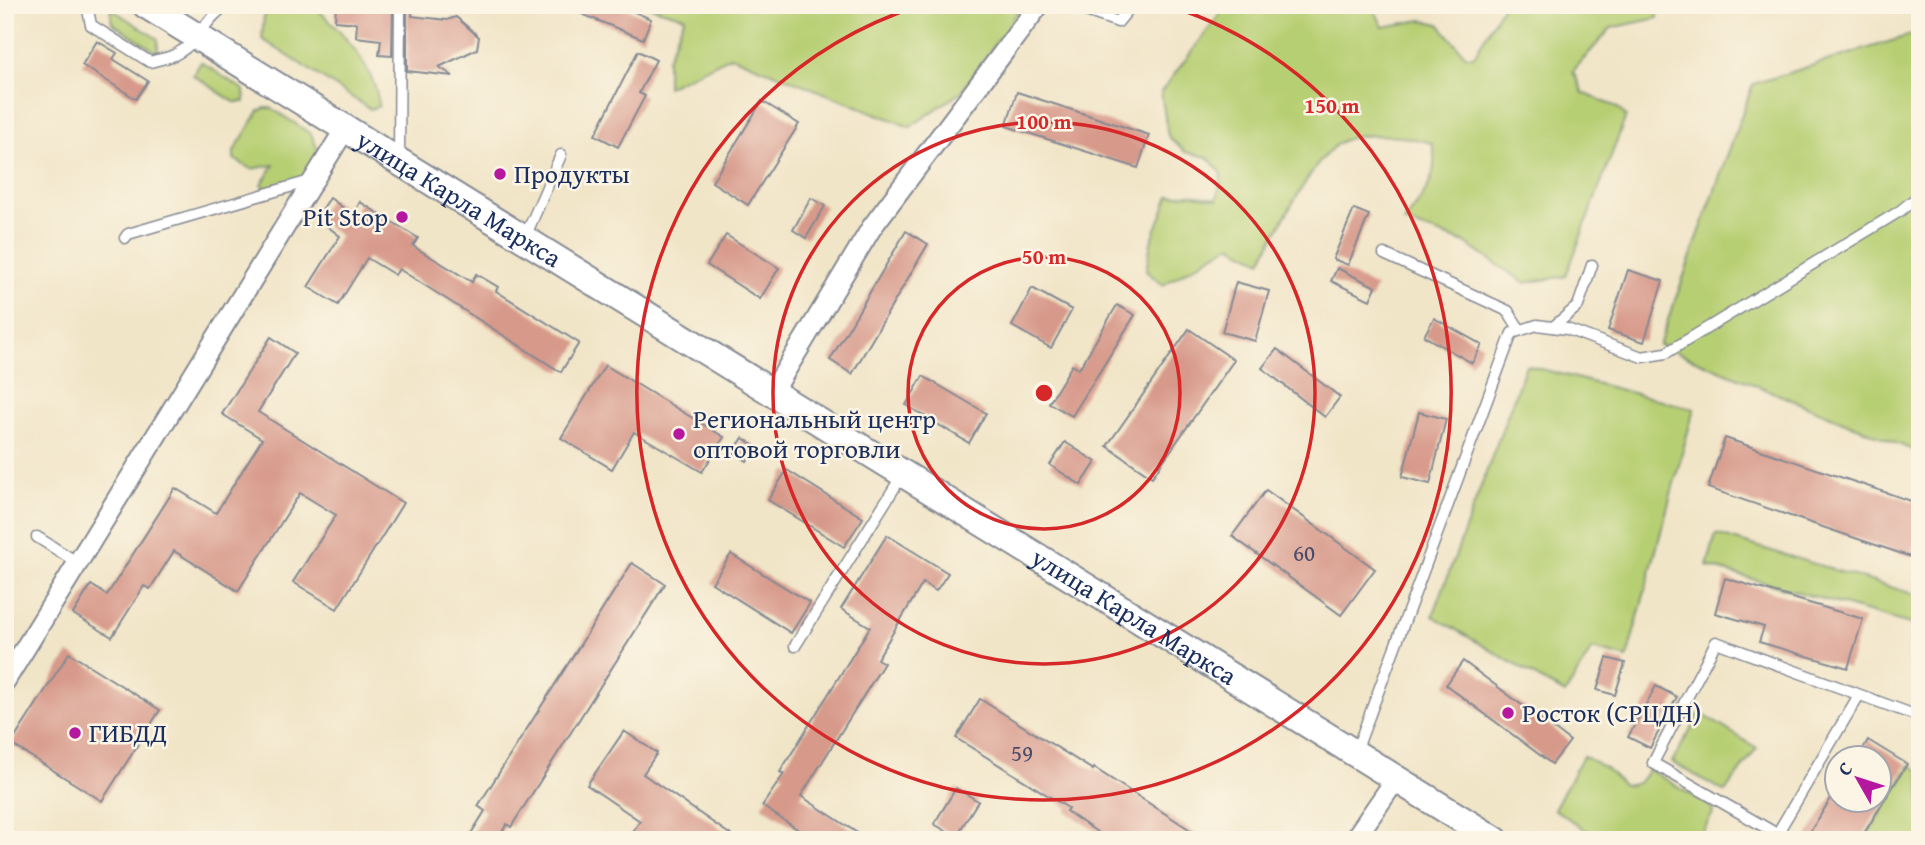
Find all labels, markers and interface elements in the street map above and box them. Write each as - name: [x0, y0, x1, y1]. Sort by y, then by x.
- text: 150 m: [1304, 90, 1360, 121]
- text: 100 m: [1016, 106, 1072, 137]
- street label: улица Карла Маркса: [348, 119, 570, 277]
- place label: Продукты: [514, 154, 630, 193]
- marker: Продукты: [492, 166, 508, 182]
- place label: Pit Stop: [303, 197, 388, 236]
- marker: Pit Stop: [394, 209, 410, 225]
- text: 50 m: [1022, 241, 1066, 272]
- centre of rings: [1032, 381, 1056, 405]
- place label: Региональный центр оптовой торговли: [693, 399, 936, 468]
- marker: Региональный центр оптовой торговли: [671, 426, 687, 442]
- house number: 60: [1293, 536, 1315, 569]
- street label: улица Карла Маркса: [1023, 537, 1245, 695]
- place label: Росток (СРЦДН): [1522, 693, 1701, 732]
- marker: Росток (СРЦДН): [1500, 705, 1516, 721]
- place label: ГИБДД: [89, 713, 167, 752]
- marker: ГИБДД: [67, 725, 83, 741]
- house number: 59: [1011, 736, 1033, 769]
- north arrow: [1824, 744, 1894, 814]
- text: С: [1831, 755, 1859, 781]

